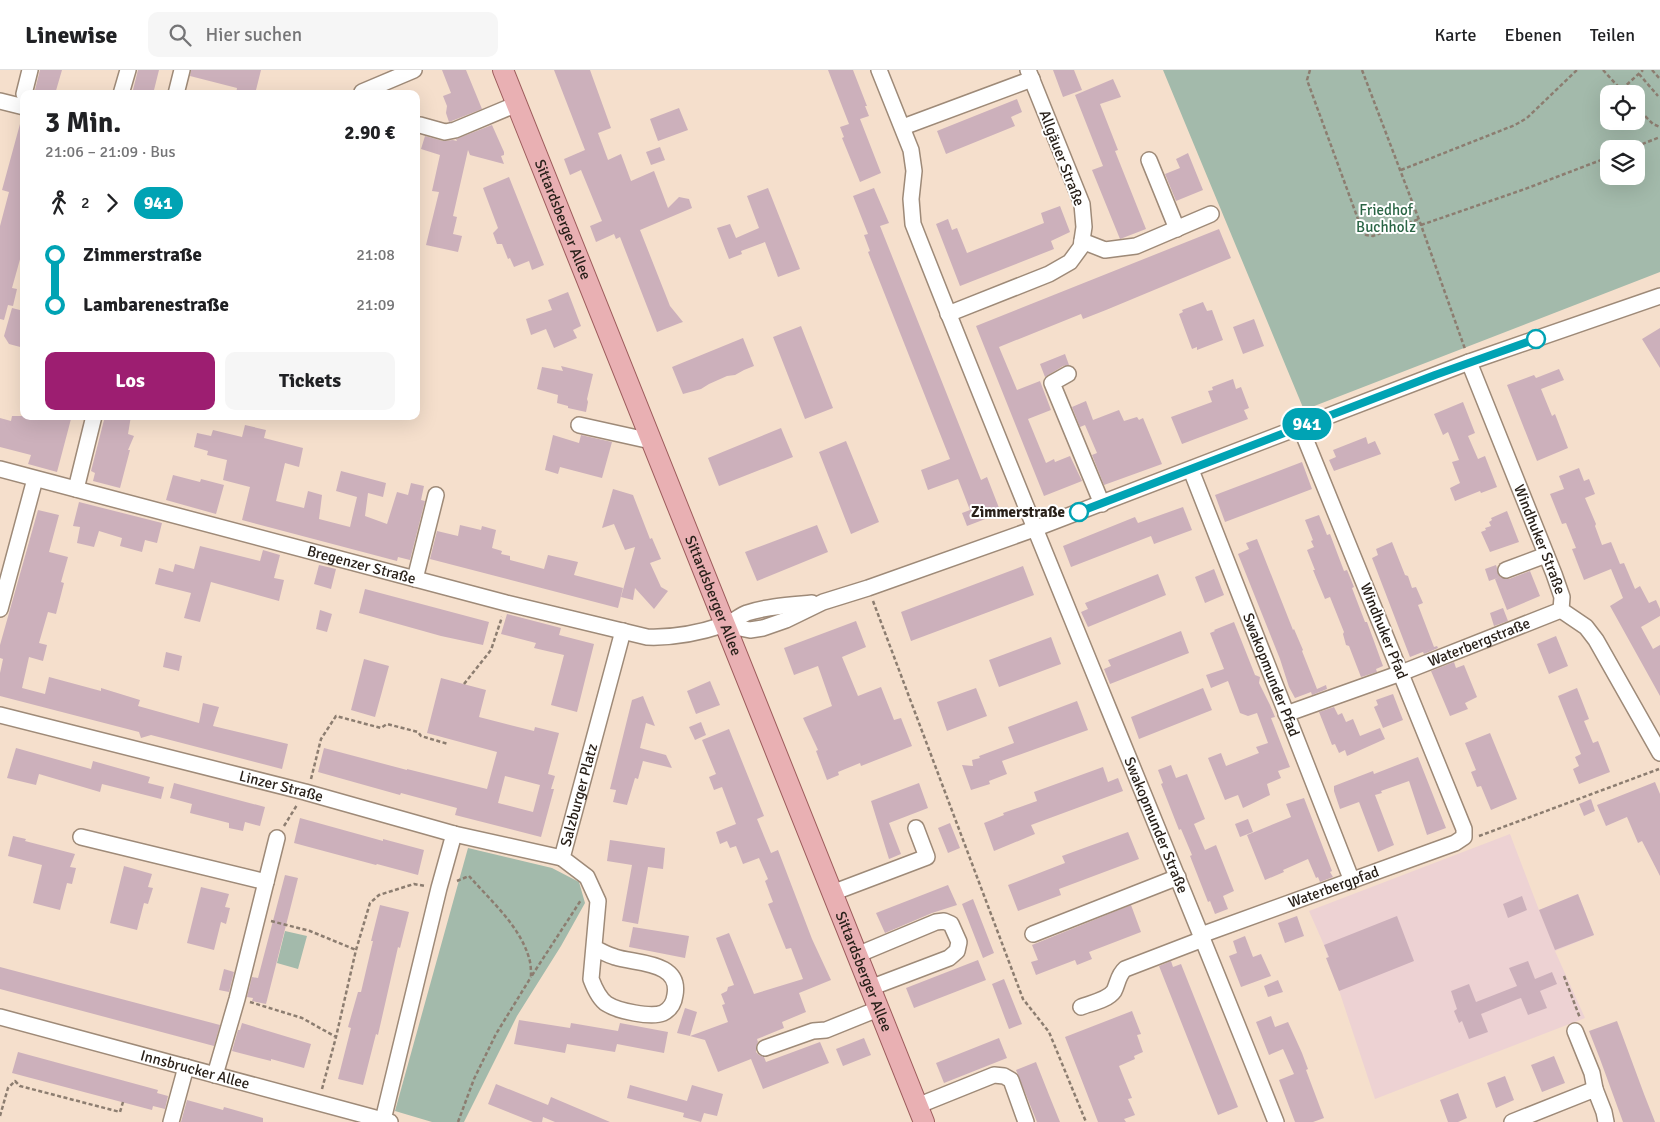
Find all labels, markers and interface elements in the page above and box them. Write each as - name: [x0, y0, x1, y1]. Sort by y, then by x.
- search box: [148, 12, 498, 57]
- text: Linewise: [25, 20, 118, 50]
- icon: search: [166, 21, 194, 49]
- text: Hier suchen: [206, 23, 302, 47]
- text: Karte: [1434, 24, 1476, 46]
- text: Ebenen: [1504, 24, 1562, 46]
- text: Teilen: [1590, 24, 1635, 46]
- map controls: [1600, 85, 1645, 185]
- button: locate: [1600, 85, 1645, 130]
- text: 3 Min.: [45, 106, 121, 140]
- street label: Allgäuer Straße: [1035, 108, 1089, 208]
- text: 2.90 €: [344, 121, 395, 145]
- button: layers: [1600, 140, 1645, 185]
- text: 21:06 – 21:09 · Bus: [45, 142, 176, 162]
- street label: Sittardsberger Allee: [531, 157, 595, 282]
- icon: walk: [45, 189, 73, 217]
- icon: forward: [98, 189, 126, 217]
- text: 941: [144, 192, 173, 214]
- text: 2: [81, 193, 90, 213]
- park label: Friedhof Buchholz: [1356, 201, 1416, 236]
- text: Zimmerstraße: [83, 243, 202, 267]
- text: 21:08: [356, 245, 395, 265]
- text: Lambarenestraße: [83, 293, 229, 317]
- text: 21:09: [356, 295, 395, 315]
- unlabelled marker: [1526, 329, 1546, 349]
- button: Los: [45, 352, 215, 410]
- button: Tickets: [225, 352, 395, 410]
- line badge: 941: [1278, 408, 1336, 440]
- text: 941: [1292, 413, 1322, 435]
- street label: Windhuker Straße: [1510, 482, 1569, 597]
- marker: Zimmerstraße: [1069, 502, 1089, 522]
- place label: Zimmerstraße: [971, 503, 1065, 521]
- street label: Sittardsberger Allee: [681, 533, 745, 658]
- street label: Bregenzer Straße: [305, 542, 418, 588]
- street label: Windhuker Pfad: [1357, 580, 1411, 682]
- street label: Swakopmunder Pfad: [1239, 610, 1304, 739]
- street label: Waterbergstraße: [1425, 614, 1533, 670]
- street label: Salzburger Platz: [556, 741, 601, 849]
- street label: Swakopmunder Straße: [1120, 754, 1192, 896]
- street label: Linzer Straße: [237, 767, 325, 806]
- street label: Waterbergpfad: [1286, 862, 1381, 912]
- street label: Sittardsberger Allee: [832, 909, 896, 1034]
- street label: Innsbrucker Allee: [139, 1046, 252, 1093]

